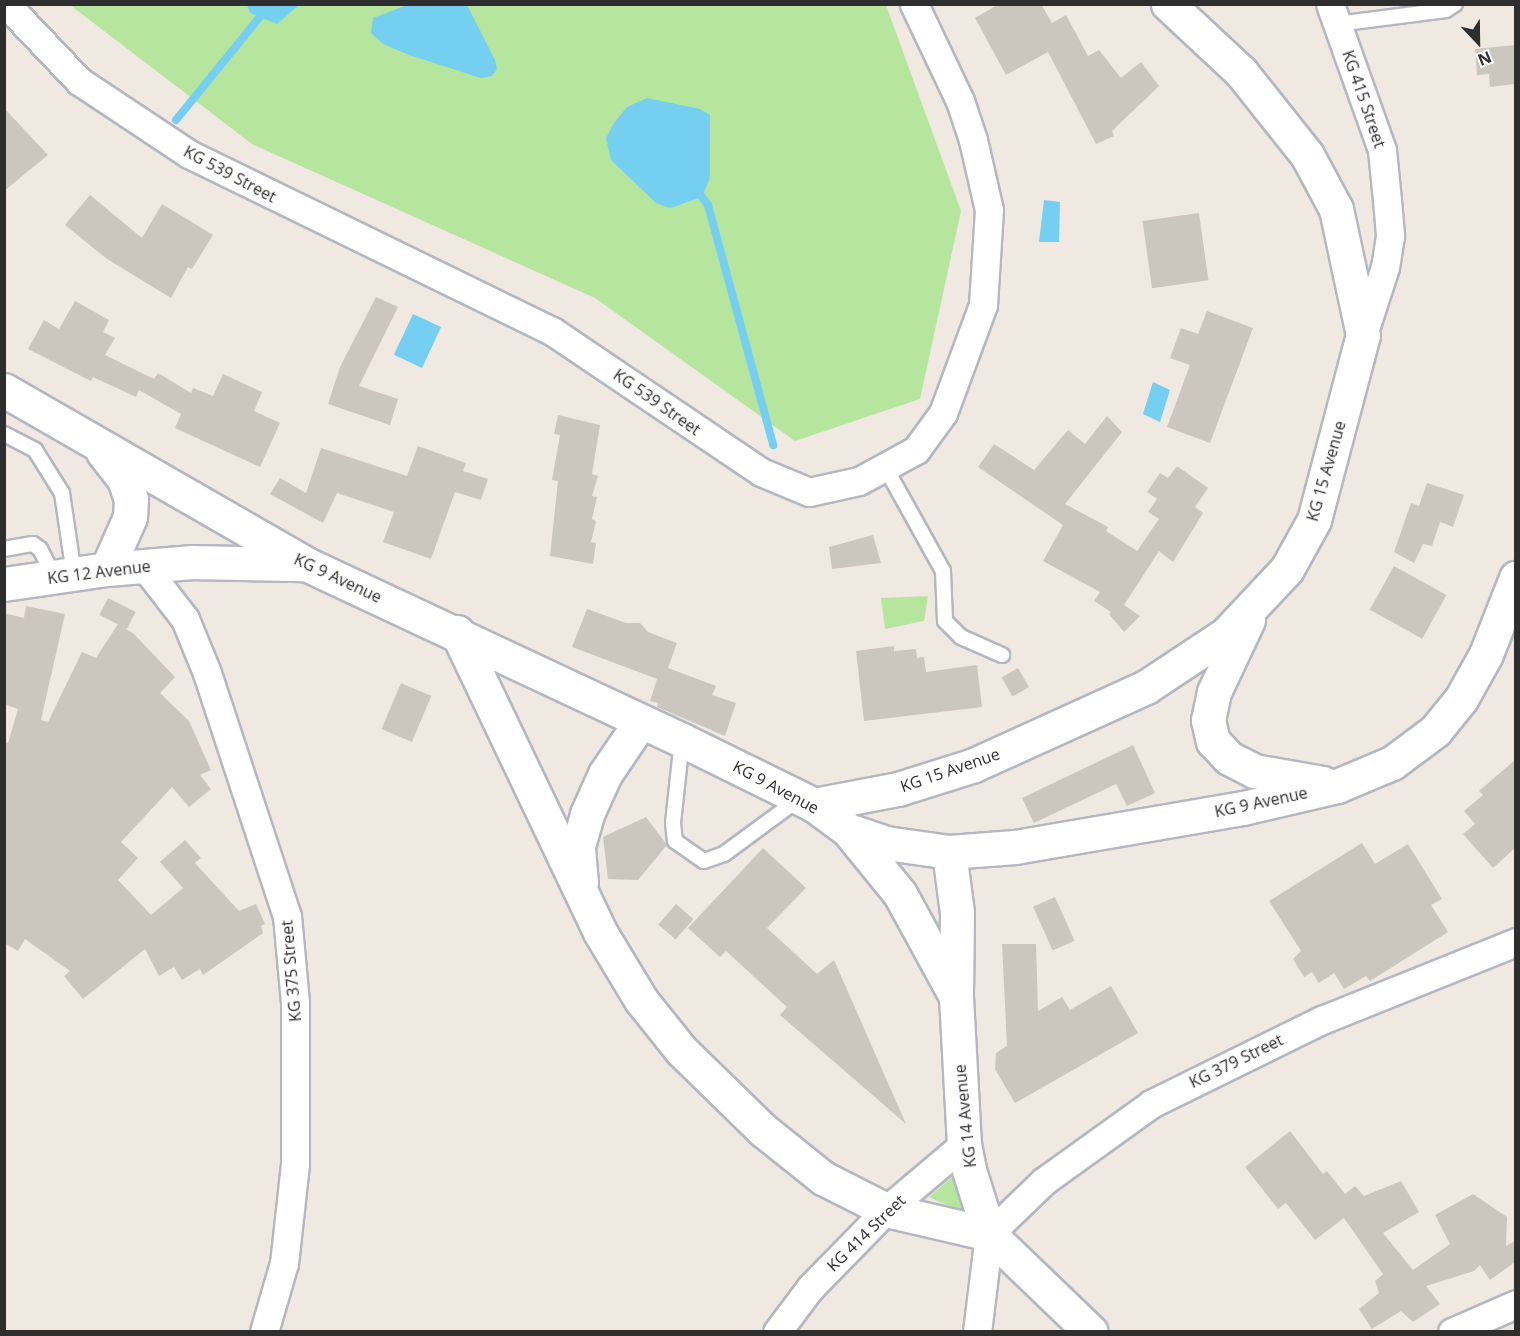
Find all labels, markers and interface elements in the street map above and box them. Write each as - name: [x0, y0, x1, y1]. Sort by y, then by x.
- north arrow: [1448, 12, 1508, 72]
- text: N: [1475, 46, 1495, 71]
- street label: KG 415 Street: [1338, 48, 1390, 150]
- street label: KG 539 Street: [181, 142, 279, 206]
- street label: KG 539 Street: [610, 365, 704, 439]
- street label: KG 15 Avenue: [1302, 418, 1350, 524]
- street label: KG 9 Avenue: [291, 549, 385, 607]
- street label: KG 12 Avenue: [46, 556, 152, 588]
- street label: KG 15 Avenue: [898, 744, 1002, 796]
- street label: KG 9 Avenue: [730, 756, 822, 818]
- street label: KG 9 Avenue: [1213, 783, 1309, 821]
- street label: KG 375 Street: [277, 919, 305, 1023]
- street label: KG 379 Street: [1186, 1030, 1286, 1092]
- street label: KG 14 Avenue: [950, 1063, 980, 1169]
- street label: KG 414 Street: [823, 1191, 909, 1275]

